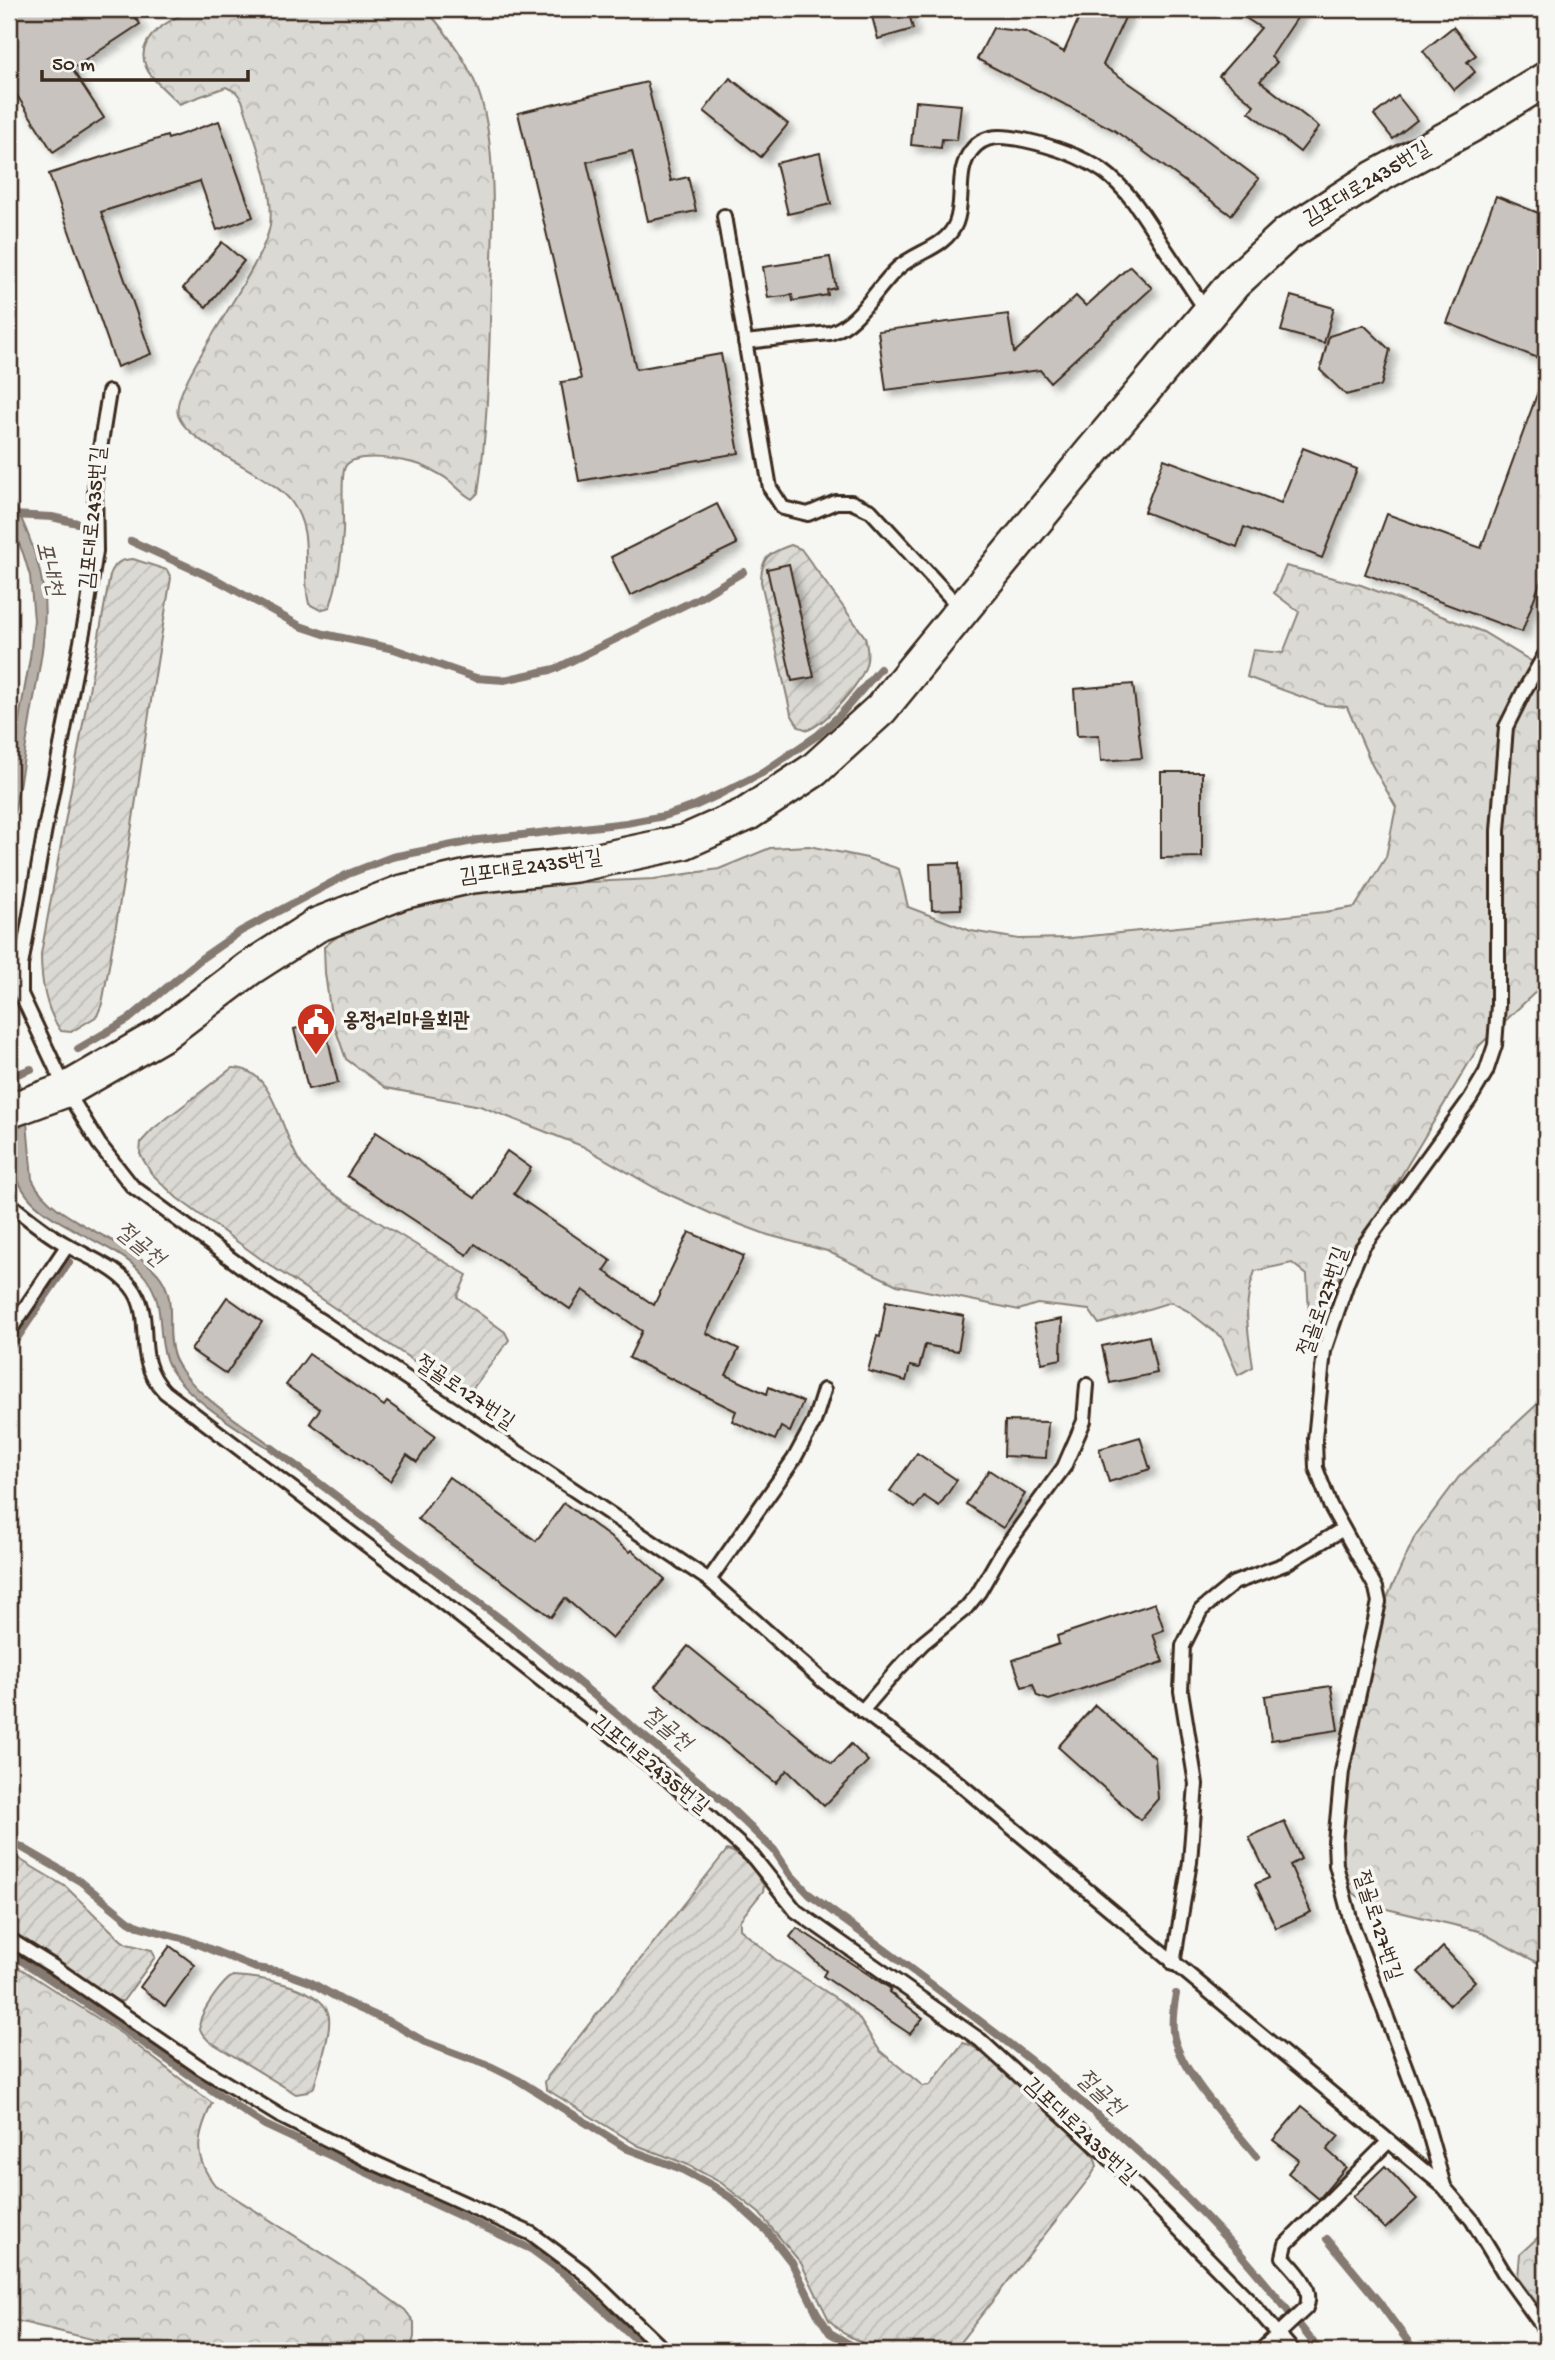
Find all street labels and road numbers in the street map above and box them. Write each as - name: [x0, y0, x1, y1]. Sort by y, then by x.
- street label: 김포대로2435번길: [1300, 137, 1436, 233]
- street label: 김포대로2435번길: [76, 445, 114, 591]
- street label: 김포대로2435번길: [458, 847, 604, 891]
- street label: 절골로127번길: [1295, 1244, 1355, 1360]
- street label: 절골로127번길: [410, 1352, 518, 1436]
- street label: 김포대로2435번길: [585, 1711, 713, 1821]
- street label: 절골로127번길: [1346, 1868, 1406, 1984]
- street label: 김포대로2435번길: [1018, 2074, 1140, 2190]

